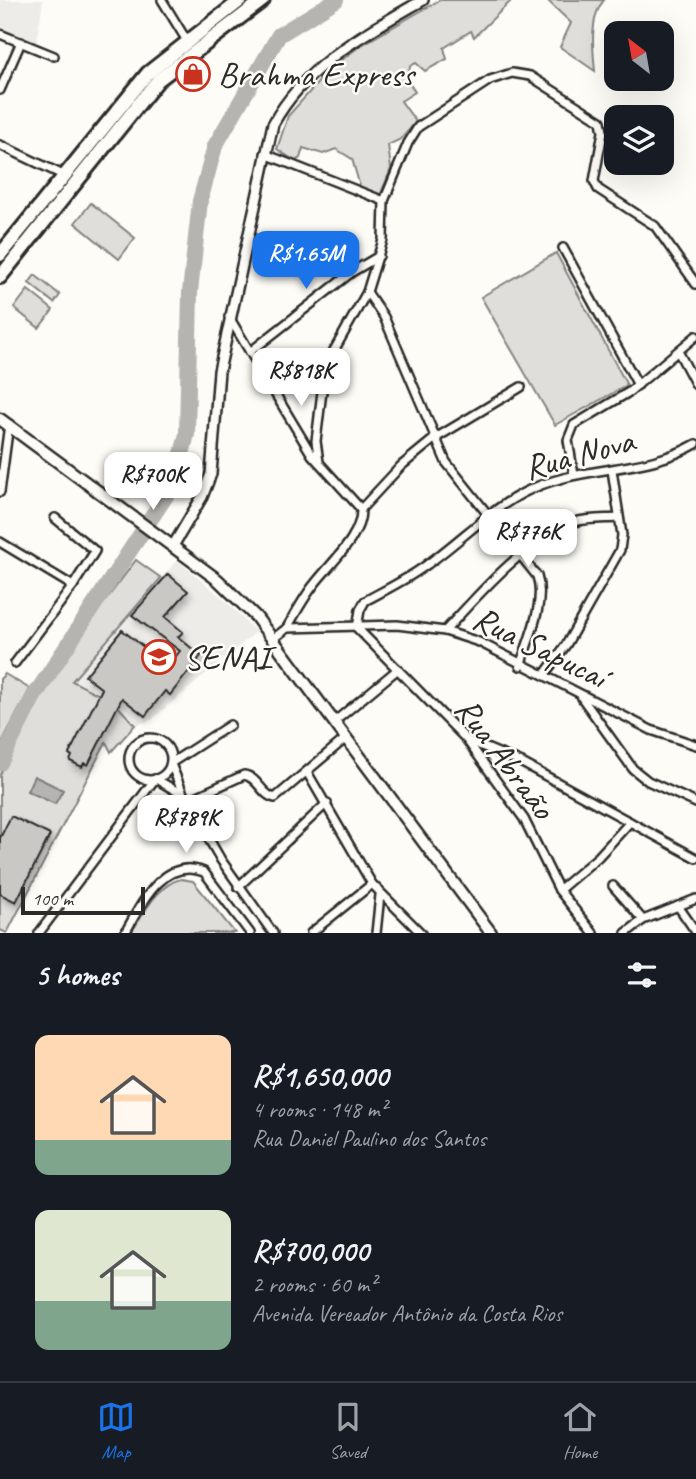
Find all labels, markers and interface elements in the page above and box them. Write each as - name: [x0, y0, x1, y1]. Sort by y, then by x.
- north arrow: [604, 21, 674, 91]
- map controls: [604, 21, 674, 175]
- place label: Brahma Express: [218, 52, 417, 97]
- shop icon: Brahma Express: [174, 55, 212, 93]
- button: layers: [604, 105, 674, 175]
- pin: R$1.65M: [241, 232, 371, 291]
- text: R$1.65M: [268, 239, 344, 268]
- pin: R$818K: [244, 348, 358, 408]
- text: R$818K: [268, 356, 334, 385]
- street label: Rua Nova: [519, 417, 641, 490]
- pin: R$700K: [96, 452, 210, 512]
- text: R$700K: [120, 460, 186, 489]
- pin: R$776K: [471, 510, 585, 569]
- text: R$776K: [495, 517, 561, 546]
- street label: Rua Sapucaí: [466, 595, 620, 701]
- place label: SENAI: [184, 635, 278, 680]
- school or university icon: SENAI: [140, 638, 178, 676]
- street label: Rua Abraão: [445, 688, 566, 829]
- pin: R$789K: [129, 796, 243, 855]
- text: R$789K: [153, 803, 219, 832]
- scale bar: [21, 884, 145, 916]
- text: 100 m: [32, 887, 73, 911]
- text: 5 homes: [35, 956, 119, 994]
- icon: filters: [623, 956, 661, 994]
- text: R$1,650,000: [252, 1057, 388, 1095]
- icon: home: [91, 1063, 175, 1147]
- text: 4 rooms · 148 m²: [252, 1095, 387, 1124]
- text: Rua Daniel Paulino dos Santos: [252, 1124, 486, 1153]
- text: R$700,000: [252, 1232, 369, 1270]
- icon: home: [91, 1238, 175, 1322]
- text: 2 rooms · 60 m²: [252, 1270, 376, 1299]
- text: Avenida Vereador Antônio da Costa Rios: [252, 1299, 562, 1328]
- tab: Map: [97, 1398, 135, 1464]
- tab: Saved: [329, 1398, 367, 1464]
- tab: Home: [561, 1398, 599, 1464]

